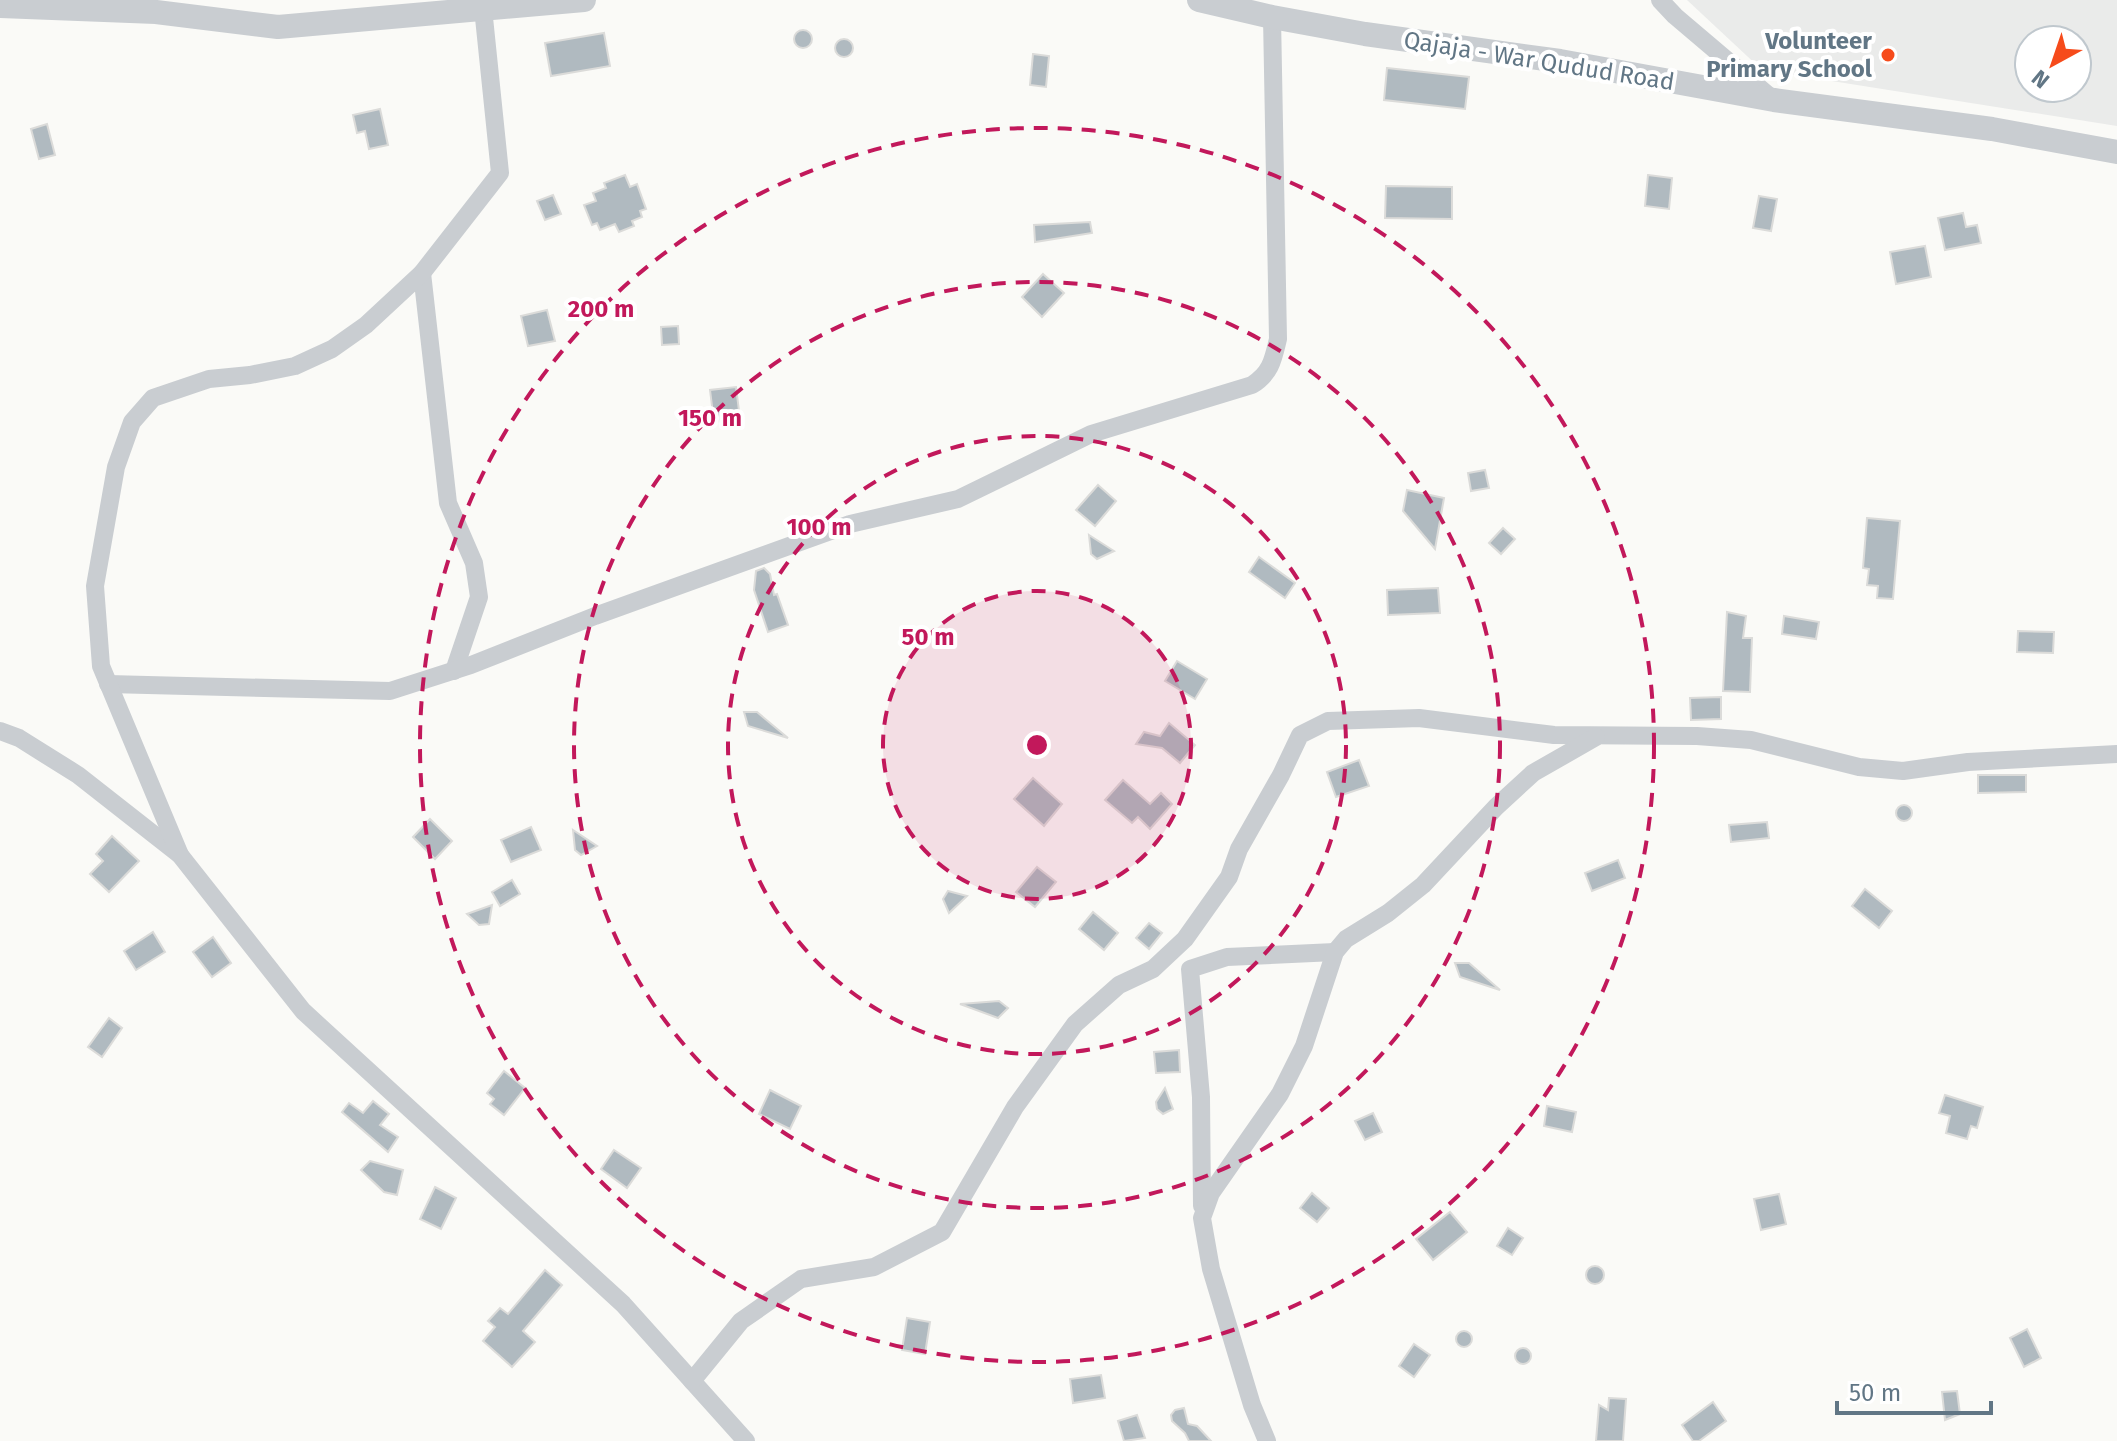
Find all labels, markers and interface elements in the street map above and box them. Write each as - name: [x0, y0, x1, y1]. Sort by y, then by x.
- north arrow: [2013, 24, 2093, 104]
- street label: Qajaja - War Qudud Road: [1402, 26, 1676, 96]
- place label: Volunteer Primary School: [1706, 27, 1873, 83]
- marker: Volunteer Primary School: [1879, 46, 1897, 64]
- text: N: [2026, 64, 2055, 94]
- text: 200 m: [568, 295, 634, 323]
- text: 150 m: [678, 404, 742, 432]
- text: 100 m: [786, 513, 852, 541]
- text: 50 m: [902, 623, 954, 651]
- centre of rings: [1023, 731, 1051, 759]
- scale bar: [1837, 1365, 1991, 1415]
- text: 50 m: [1849, 1379, 1901, 1407]

